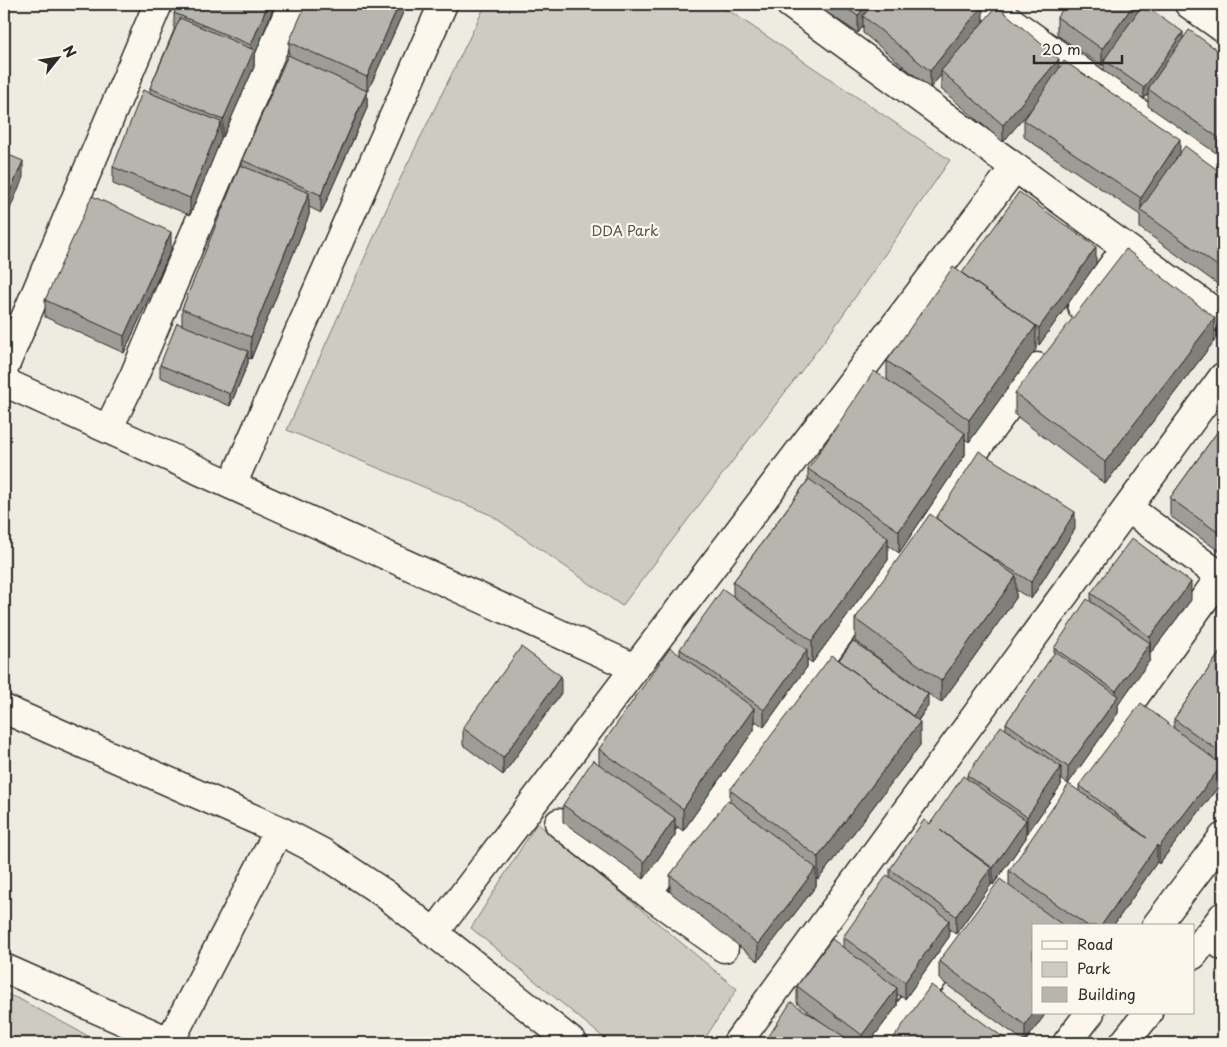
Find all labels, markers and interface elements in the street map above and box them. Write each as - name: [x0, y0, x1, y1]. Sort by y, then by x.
- north arrow: [32, 32, 82, 82]
- scale bar: [1034, 32, 1122, 64]
- text: 20 m: [1042, 37, 1081, 60]
- text: N: [58, 41, 82, 61]
- park label: DDA Park: [591, 220, 659, 241]
- legend: [1032, 924, 1194, 1014]
- text: Road: [1077, 932, 1113, 955]
- text: Park: [1077, 956, 1111, 979]
- text: Building: [1077, 982, 1136, 1005]

